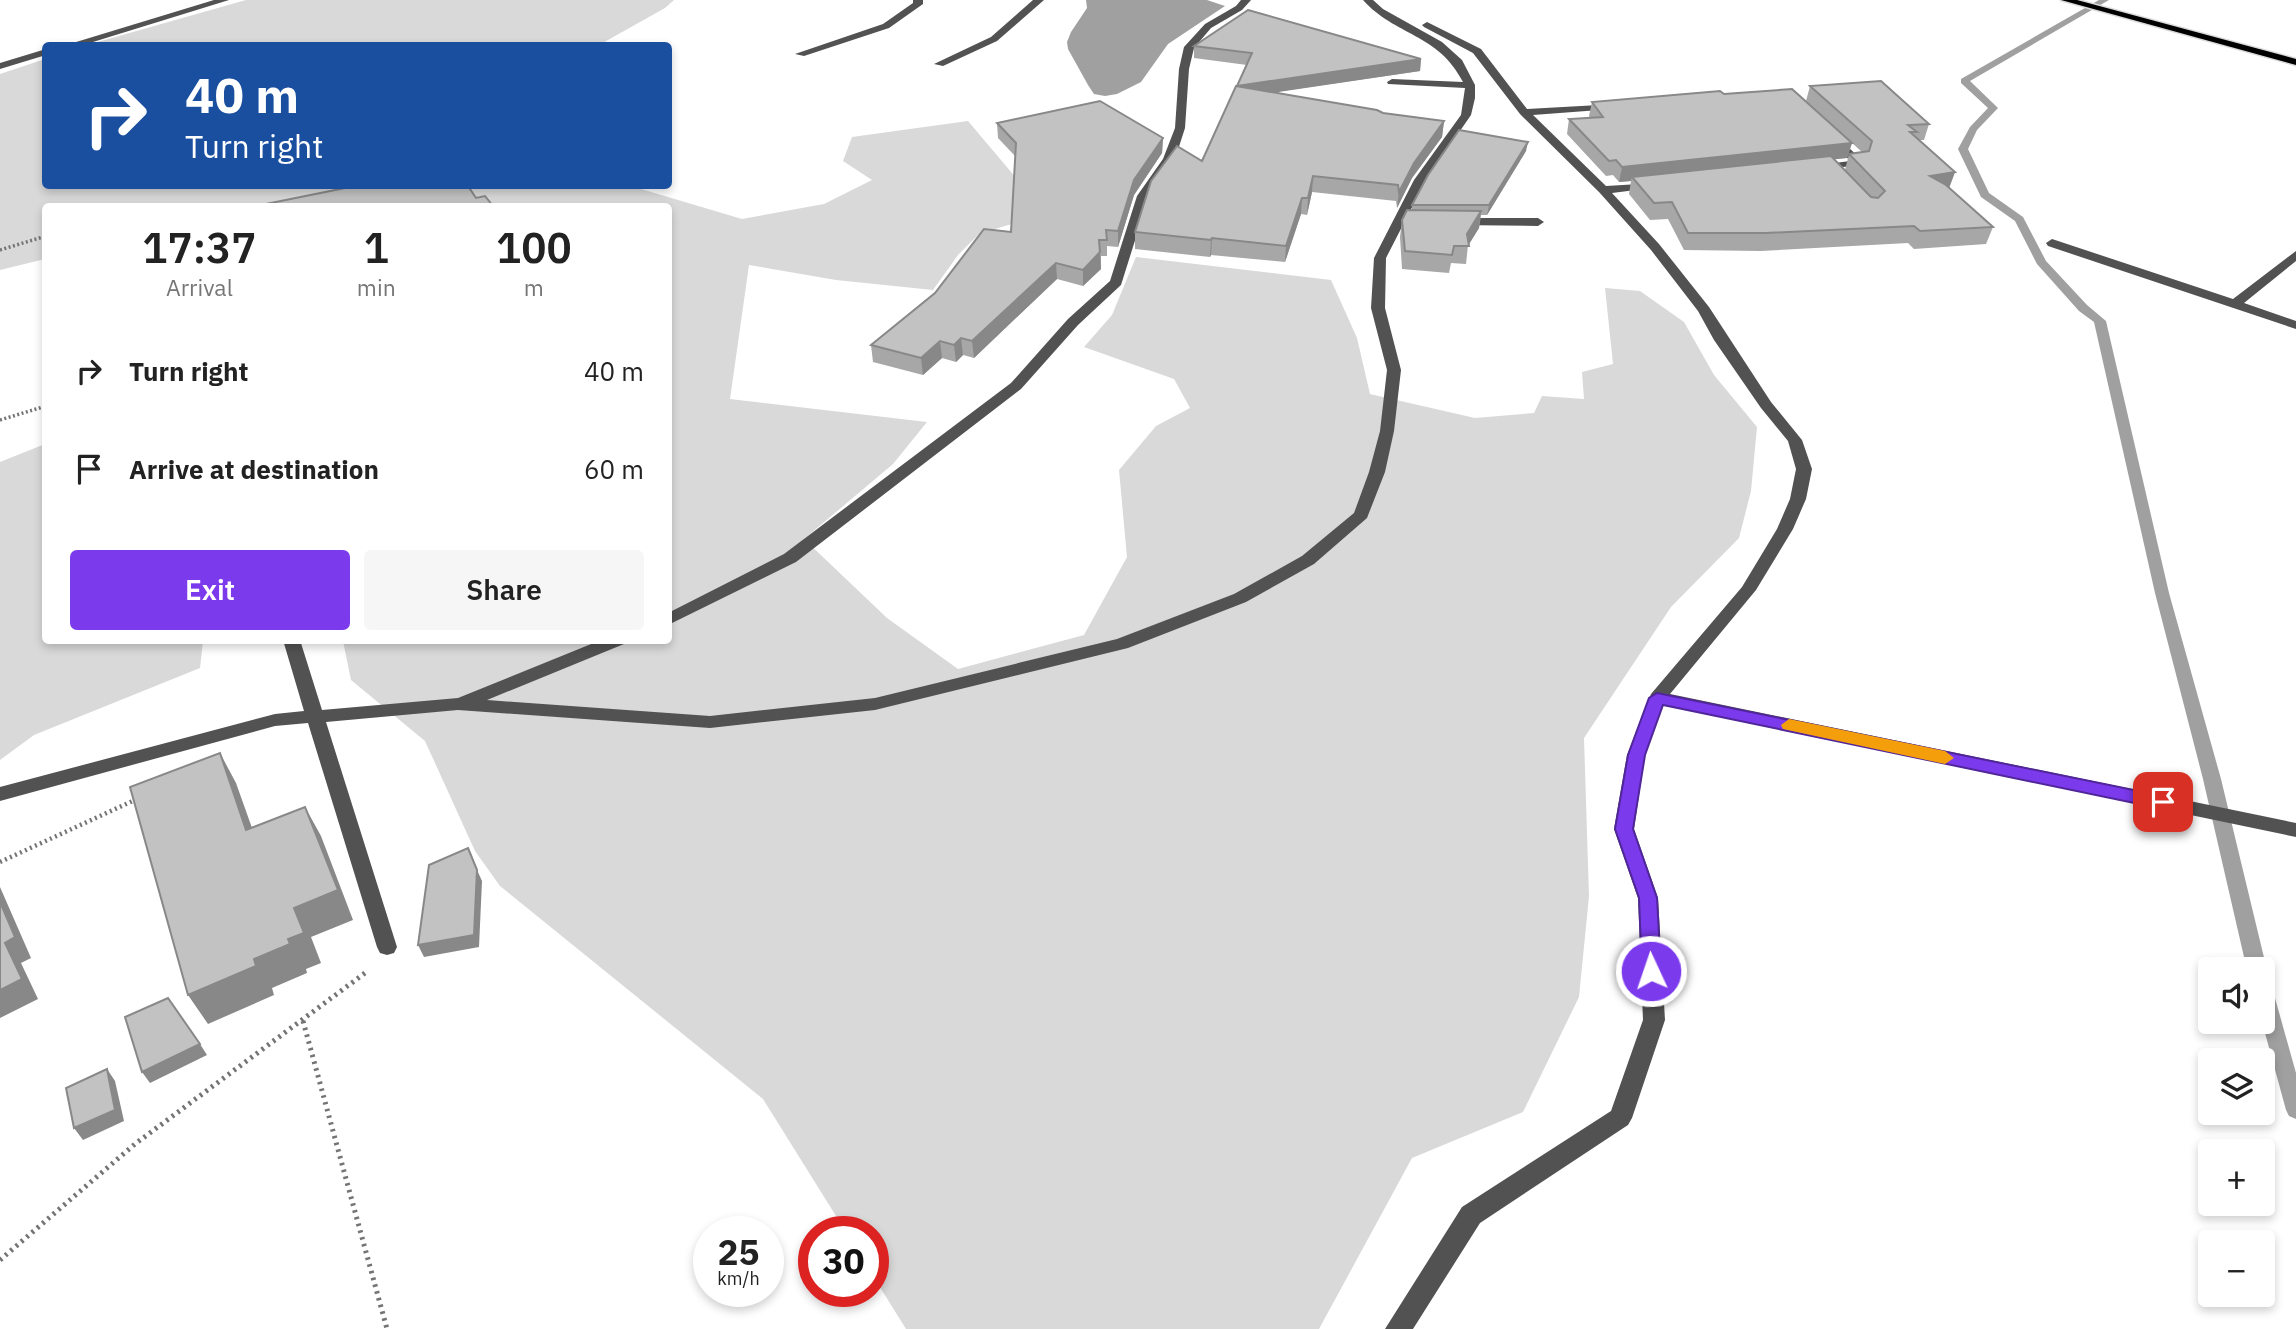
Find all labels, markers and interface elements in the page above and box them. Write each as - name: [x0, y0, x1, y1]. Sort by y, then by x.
- text: 40 m: [185, 63, 299, 126]
- icon: right: [70, 70, 161, 161]
- text: Turn right: [185, 125, 323, 167]
- text: 17:37: [142, 220, 257, 275]
- text: 1: [364, 220, 389, 275]
- text: 100: [496, 220, 572, 275]
- text: Arrival: [166, 272, 233, 302]
- text: min: [357, 272, 396, 302]
- text: m: [524, 272, 544, 302]
- icon: right: [70, 352, 108, 390]
- text: Turn right: [129, 354, 248, 388]
- text: 40 m: [584, 354, 644, 388]
- icon: arrive: [70, 450, 108, 488]
- text: Arrive at destination: [129, 452, 379, 486]
- text: 60 m: [584, 452, 644, 486]
- button: Exit: [70, 550, 350, 630]
- button: Share: [364, 550, 644, 630]
- pin: [2133, 772, 2193, 832]
- icon: arrive: [2144, 783, 2182, 821]
- position arrow: [1614, 934, 1688, 1008]
- map controls: [2198, 957, 2275, 1307]
- button: sound: [2198, 957, 2275, 1034]
- button: layers: [2198, 1048, 2275, 1125]
- button: +: [2198, 1139, 2275, 1216]
- speed limit sign: 30: [798, 1216, 889, 1307]
- text: 25: [717, 1229, 760, 1275]
- button: −: [2198, 1230, 2275, 1307]
- text: km/h: [717, 1267, 760, 1290]

